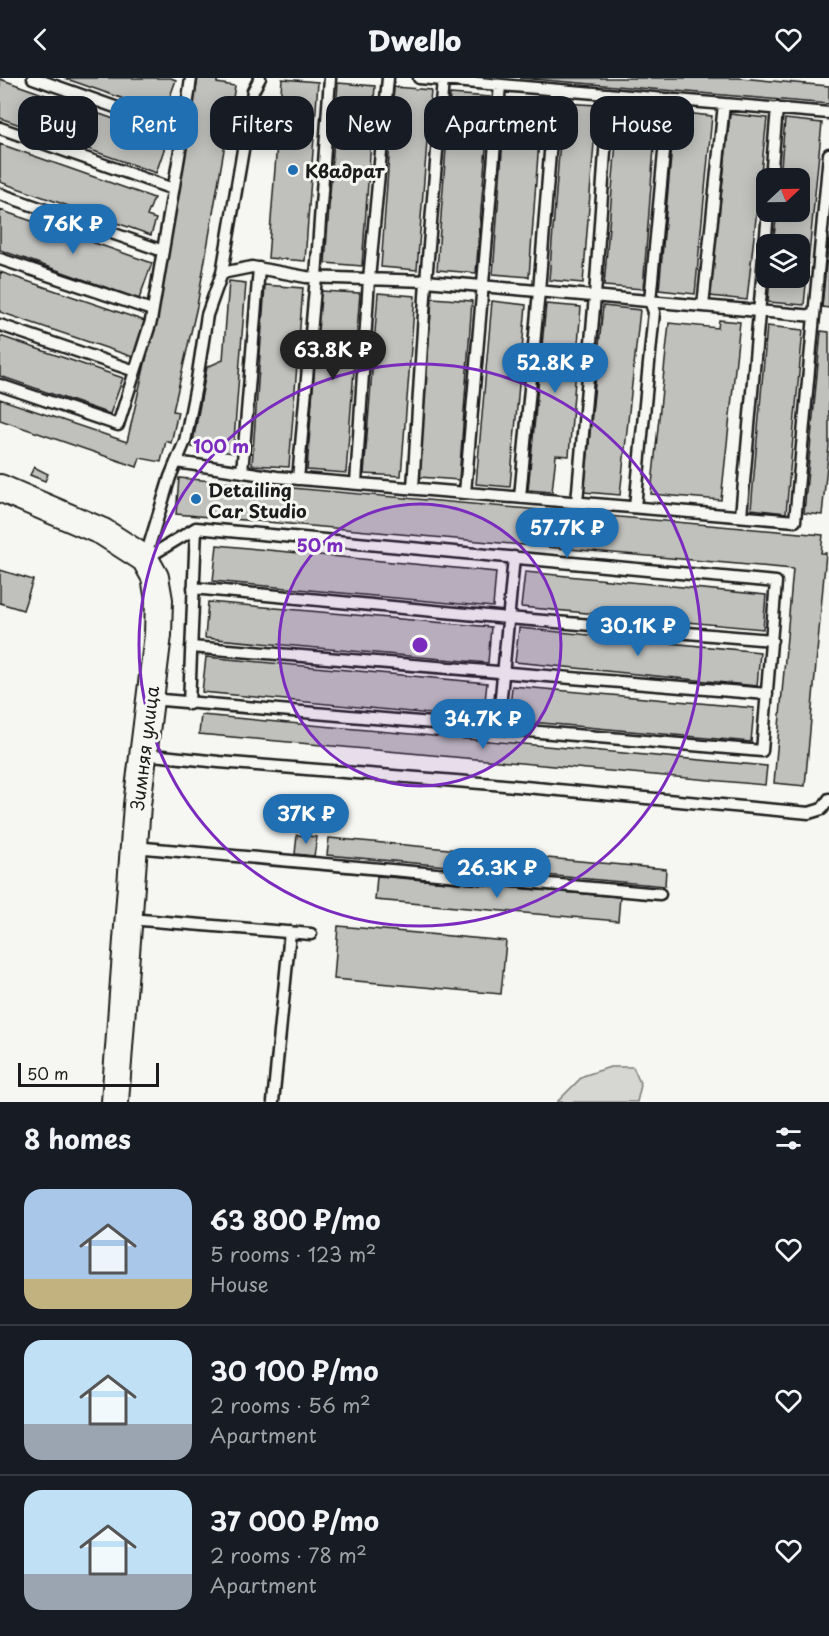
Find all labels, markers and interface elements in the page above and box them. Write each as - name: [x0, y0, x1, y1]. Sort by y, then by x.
- text: Dwello: [368, 19, 461, 60]
- icon: back: [24, 23, 57, 56]
- icon: heart: [772, 23, 805, 56]
- chip: Buy: [18, 96, 98, 150]
- chip: Rent: [110, 96, 198, 150]
- chip: Filters: [210, 96, 314, 150]
- chip: New: [326, 96, 412, 150]
- chip: Apartment: [424, 96, 578, 150]
- chip: House: [590, 96, 694, 150]
- place label: Квадрат: [305, 157, 385, 184]
- marker: Квадрат: [286, 163, 300, 177]
- north arrow: [756, 168, 810, 222]
- map controls: [756, 168, 810, 288]
- pin: 76K ₽: [31, 204, 115, 255]
- text: 76K ₽: [43, 208, 103, 238]
- button: layers: [756, 234, 810, 288]
- pin: 63.8K ₽: [278, 330, 388, 381]
- text: 63.8K ₽: [294, 334, 372, 364]
- pin: 52.8K ₽: [500, 343, 610, 394]
- text: 52.8K ₽: [516, 347, 594, 377]
- text: 100 m: [193, 432, 249, 459]
- place label: Detailing Car Studio: [208, 476, 307, 524]
- marker: Detailing Car Studio: [189, 492, 203, 506]
- pin: 57.7K ₽: [512, 508, 622, 559]
- text: 57.7K ₽: [530, 512, 604, 542]
- text: 50 m: [297, 531, 343, 558]
- pin: 30.1K ₽: [583, 606, 693, 657]
- text: 30.1K ₽: [600, 610, 676, 640]
- centre of rings: [410, 635, 430, 655]
- street label: Зимняя улица: [123, 684, 165, 812]
- pin: 34.7K ₽: [428, 699, 538, 750]
- text: 34.7K ₽: [444, 703, 522, 733]
- pin: 37K ₽: [264, 794, 348, 845]
- text: 37K ₽: [277, 798, 335, 828]
- pin: 26.3K ₽: [442, 848, 552, 899]
- text: 26.3K ₽: [457, 852, 537, 882]
- scale bar: [18, 1060, 159, 1088]
- text: 50 m: [27, 1061, 68, 1085]
- text: 8 homes: [24, 1119, 131, 1158]
- icon: filters: [772, 1122, 805, 1155]
- text: 63 800 ₽/mo: [210, 1200, 381, 1239]
- icon: home: [72, 1213, 144, 1285]
- icon: heart: [772, 1233, 805, 1266]
- text: 5 rooms · 123 m²: [210, 1239, 376, 1269]
- text: House: [210, 1269, 269, 1299]
- text: 30 100 ₽/mo: [210, 1351, 379, 1390]
- icon: home: [72, 1364, 144, 1436]
- icon: heart: [772, 1384, 805, 1417]
- text: 2 rooms · 56 m²: [210, 1390, 371, 1420]
- text: Apartment: [210, 1420, 317, 1450]
- text: 37 000 ₽/mo: [210, 1501, 379, 1540]
- icon: home: [72, 1514, 144, 1586]
- icon: heart: [772, 1534, 805, 1567]
- text: 2 rooms · 78 m²: [210, 1540, 367, 1570]
- text: Apartment: [210, 1570, 317, 1600]

